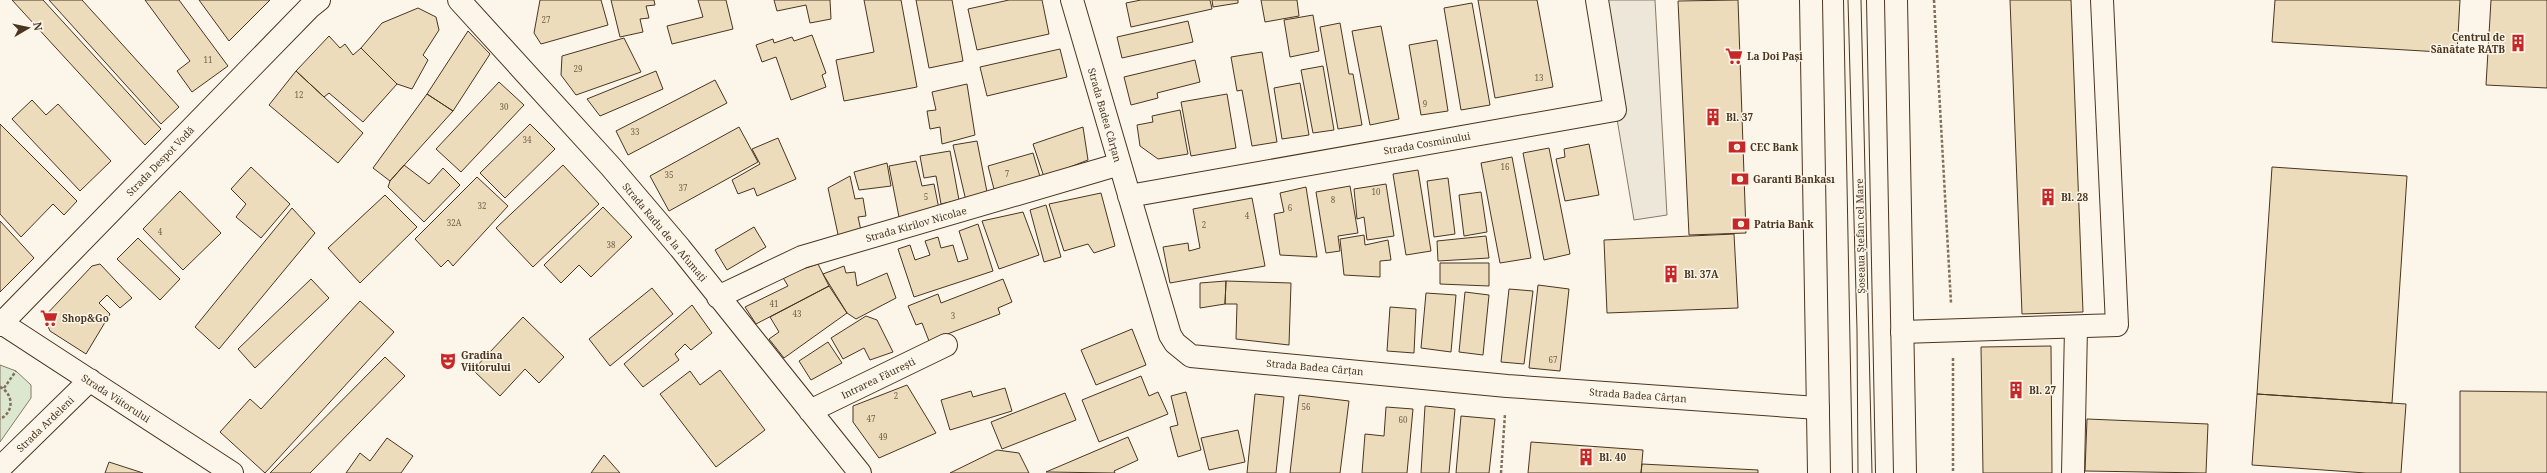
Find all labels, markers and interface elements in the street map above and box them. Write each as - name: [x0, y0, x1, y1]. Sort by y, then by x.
- north arrow: [8, 8, 48, 48]
- house number: 27: [542, 14, 551, 25]
- text: N: [30, 21, 47, 32]
- place label: Centrul de Sănătate RATB: [2431, 30, 2505, 56]
- building icon: Centrul de Sănătate RATB: [2508, 33, 2528, 53]
- supermarket icon: La Doi Pași: [1724, 46, 1744, 66]
- place label: La Doi Pași: [1747, 49, 1803, 63]
- house number: 11: [204, 54, 212, 65]
- house number: 29: [574, 63, 582, 74]
- street label: Strada Badea Cârțan: [1085, 66, 1125, 164]
- house number: 13: [1535, 72, 1544, 83]
- house number: 12: [295, 89, 303, 100]
- house number: 9: [1423, 98, 1427, 109]
- house number: 30: [500, 101, 509, 112]
- building icon: Bl. 37: [1703, 107, 1723, 127]
- place label: Bl. 37: [1726, 110, 1753, 124]
- street label: Strada Despot Vodă: [123, 123, 197, 199]
- house number: 33: [631, 126, 640, 137]
- street label: Strada Cosminului: [1382, 128, 1472, 158]
- house number: 34: [523, 134, 532, 145]
- bank icon: CEC Bank: [1727, 137, 1747, 157]
- place label: CEC Bank: [1750, 140, 1799, 154]
- house number: 16: [1501, 161, 1510, 172]
- house number: 7: [1005, 168, 1010, 179]
- house number: 35: [665, 169, 673, 180]
- bank icon: Garanti Bankası: [1730, 169, 1750, 189]
- place label: Garanti Bankası: [1753, 172, 1835, 186]
- street label: Șoseaua Ștefan cel Mare: [1852, 178, 1868, 294]
- street label: Strada Radu de la Afumați: [619, 180, 711, 285]
- house number: 37: [679, 182, 688, 193]
- house number: 10: [1372, 186, 1381, 197]
- building icon: Bl. 28: [2038, 187, 2058, 207]
- place label: Bl. 28: [2061, 190, 2088, 204]
- house number: 5: [924, 191, 928, 202]
- house number: 8: [1331, 194, 1336, 205]
- house number: 32: [478, 200, 486, 211]
- house number: 6: [1288, 202, 1293, 213]
- street label: Strada Kirilov Nicolae: [864, 203, 968, 245]
- house number: 4: [1245, 210, 1250, 221]
- bank icon: Patria Bank: [1731, 214, 1751, 234]
- house number: 32A: [447, 217, 462, 228]
- place label: Patria Bank: [1754, 217, 1814, 231]
- house number: 2: [1202, 219, 1206, 230]
- house number: 4: [158, 226, 163, 237]
- house number: 38: [607, 239, 616, 250]
- building icon: Bl. 37A: [1661, 264, 1681, 284]
- place label: Bl. 37A: [1684, 267, 1719, 281]
- house number: 41: [770, 298, 778, 309]
- supermarket icon: Shop&Go: [39, 308, 59, 328]
- house number: 43: [793, 308, 802, 319]
- house number: 3: [951, 310, 956, 321]
- place label: Shop&Go: [62, 311, 109, 325]
- place label: Gradina Viitorului: [461, 348, 511, 374]
- theatre icon: Gradina Viitorului: [438, 351, 458, 371]
- street label: Intrarea Făurești: [839, 354, 918, 402]
- house number: 67: [1549, 354, 1558, 365]
- street label: Strada Badea Cârțan: [1266, 356, 1365, 378]
- street label: Strada Viitorului: [79, 370, 154, 426]
- building icon: Bl. 27: [2006, 380, 2026, 400]
- place label: Bl. 27: [2029, 383, 2056, 397]
- street label: Strada Badea Cârțan: [1589, 385, 1688, 405]
- house number: 2: [894, 390, 898, 401]
- street label: Strada Ardeleni: [13, 392, 77, 455]
- house number: 56: [1302, 401, 1311, 412]
- house number: 47: [867, 413, 876, 424]
- house number: 60: [1399, 414, 1408, 425]
- house number: 49: [879, 431, 887, 442]
- building icon: Bl. 40: [1576, 447, 1596, 467]
- place label: Bl. 40: [1599, 450, 1626, 464]

